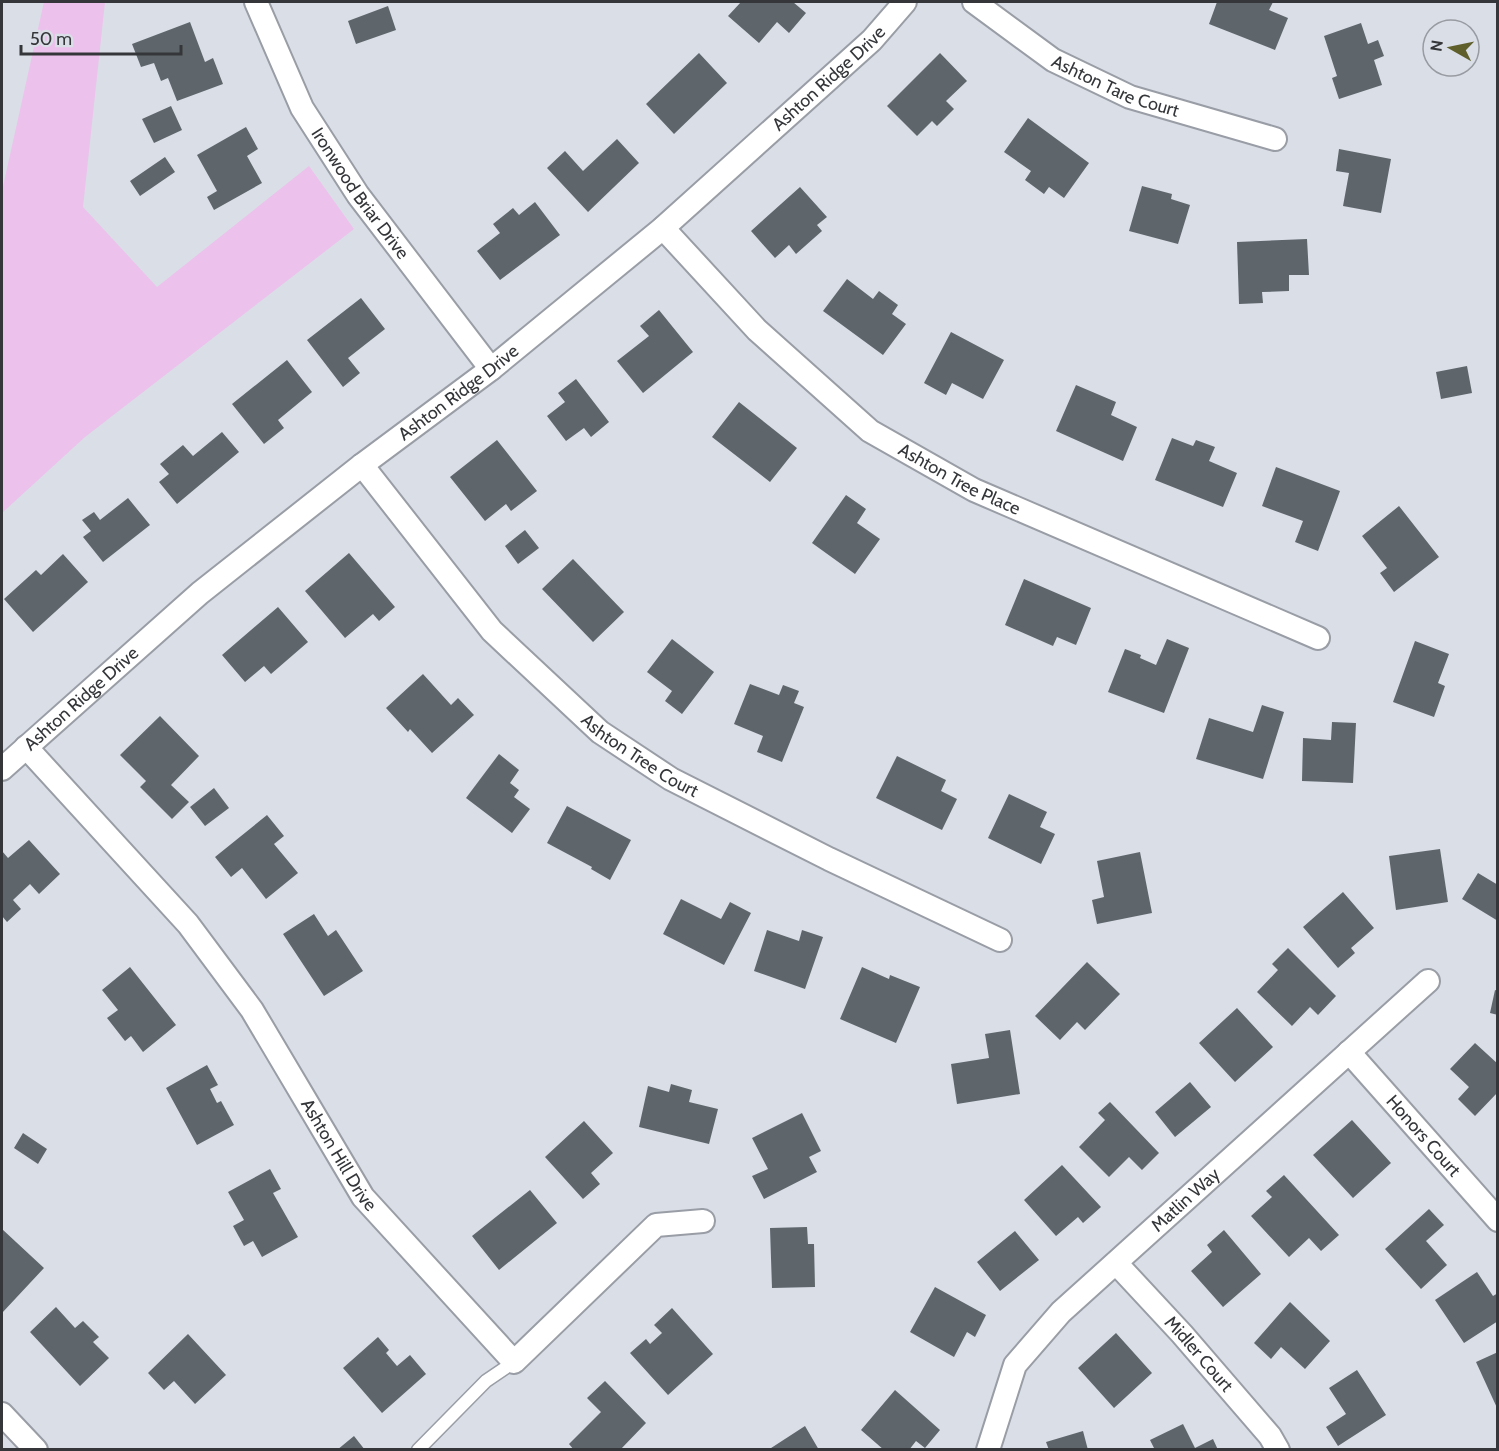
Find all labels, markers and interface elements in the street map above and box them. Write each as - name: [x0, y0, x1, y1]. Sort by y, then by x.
- scale bar: [21, 18, 182, 56]
- north arrow: [1421, 18, 1481, 78]
- street label: Ashton Ridge Drive: [768, 21, 890, 135]
- text: 50 m: [30, 28, 72, 50]
- text: N: [1426, 39, 1447, 53]
- street label: Ashton Tare Court: [1048, 50, 1182, 122]
- street label: Ironwood Briar Drive: [307, 124, 414, 263]
- street label: Ashton Ridge Drive: [394, 340, 523, 445]
- street label: Ashton Tree Place: [895, 438, 1024, 520]
- street label: Ashton Ridge Drive: [20, 642, 143, 755]
- street label: Ashton Tree Court: [577, 709, 702, 802]
- street label: Honors Court: [1381, 1091, 1465, 1181]
- street label: Ashton Hill Drive: [296, 1095, 381, 1216]
- street label: Matlin Way: [1147, 1163, 1224, 1236]
- street label: Midler Court: [1160, 1311, 1238, 1396]

